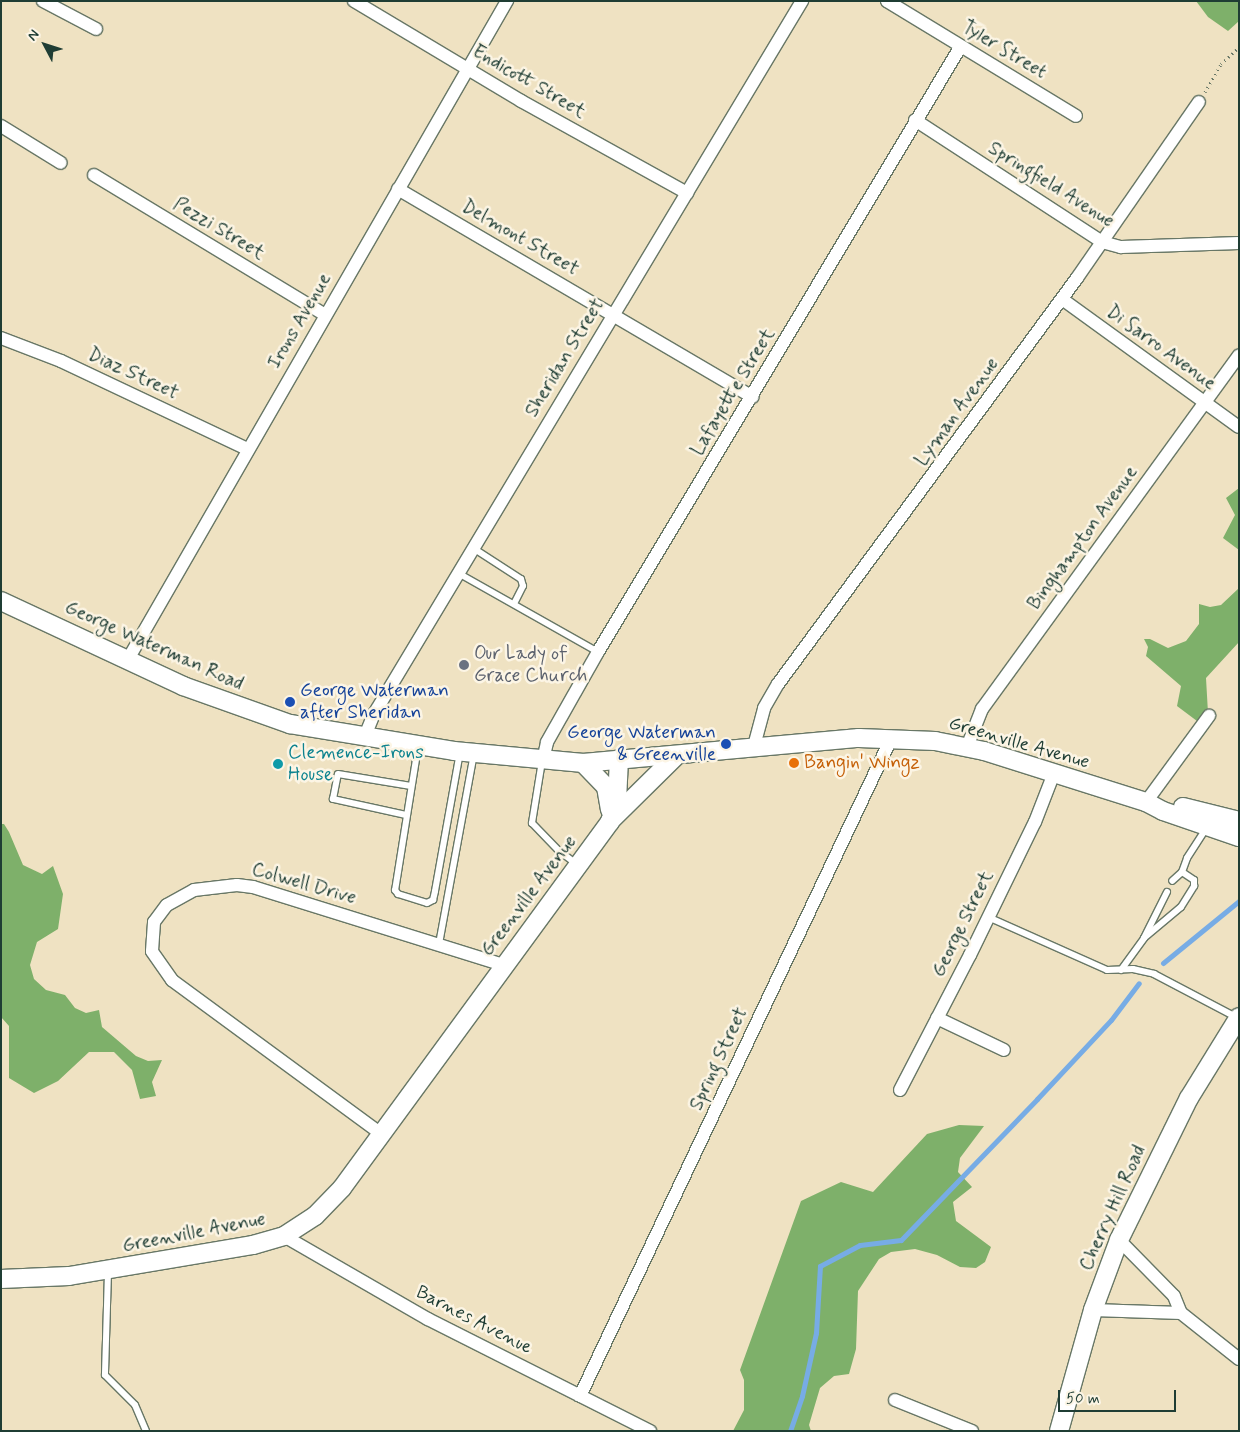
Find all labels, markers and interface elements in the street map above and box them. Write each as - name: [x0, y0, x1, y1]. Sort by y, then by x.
- street label: Tyler Street: [956, 15, 1052, 85]
- north arrow: [20, 20, 70, 70]
- text: N: [24, 26, 43, 45]
- street label: Endicott Street: [468, 40, 590, 124]
- street label: Springfield Avenue: [982, 136, 1120, 234]
- street label: Pezzi Street: [169, 193, 269, 265]
- street label: Delmont Street: [458, 195, 582, 281]
- street label: Irons Avenue: [263, 269, 337, 373]
- street label: Sheridan Street: [521, 295, 609, 421]
- street label: Di Sarro Avenue: [1102, 300, 1220, 396]
- street label: Lafayette Street: [686, 324, 780, 460]
- street label: Diaz Street: [84, 343, 182, 405]
- street label: Lyman Avenue: [911, 355, 1003, 469]
- street label: Binghampton Avenue: [1023, 461, 1143, 615]
- street label: George Waterman Road: [62, 597, 246, 695]
- place label: Our Lady of Grace Church: [474, 643, 585, 687]
- marker: Our Lady of Grace Church: [458, 659, 470, 671]
- place label: George Waterman after Sheridan: [300, 680, 449, 724]
- marker: George Waterman after Sheridan: [284, 696, 296, 708]
- street label: Greenville Avenue: [945, 712, 1093, 774]
- place label: George Waterman & Greenville: [567, 722, 716, 766]
- marker: George Waterman & Greenville: [720, 738, 732, 750]
- place label: Clemence-Irons House: [288, 742, 424, 786]
- place label: Bangin' Wingz: [804, 752, 920, 774]
- marker: Bangin' Wingz: [788, 757, 800, 769]
- marker: Clemence-Irons House: [272, 758, 284, 770]
- street label: Greenville Avenue: [475, 830, 583, 962]
- street label: Colwell Drive: [250, 858, 358, 910]
- street label: George Street: [927, 867, 999, 981]
- street label: Spring Street: [685, 1004, 753, 1114]
- street label: Cherry Hill Road: [1076, 1143, 1150, 1273]
- street label: Greenville Avenue: [119, 1208, 269, 1258]
- street label: Barnes Avenue: [413, 1281, 535, 1359]
- scale bar: [1060, 1380, 1178, 1412]
- text: 50 m: [1066, 1389, 1100, 1409]

